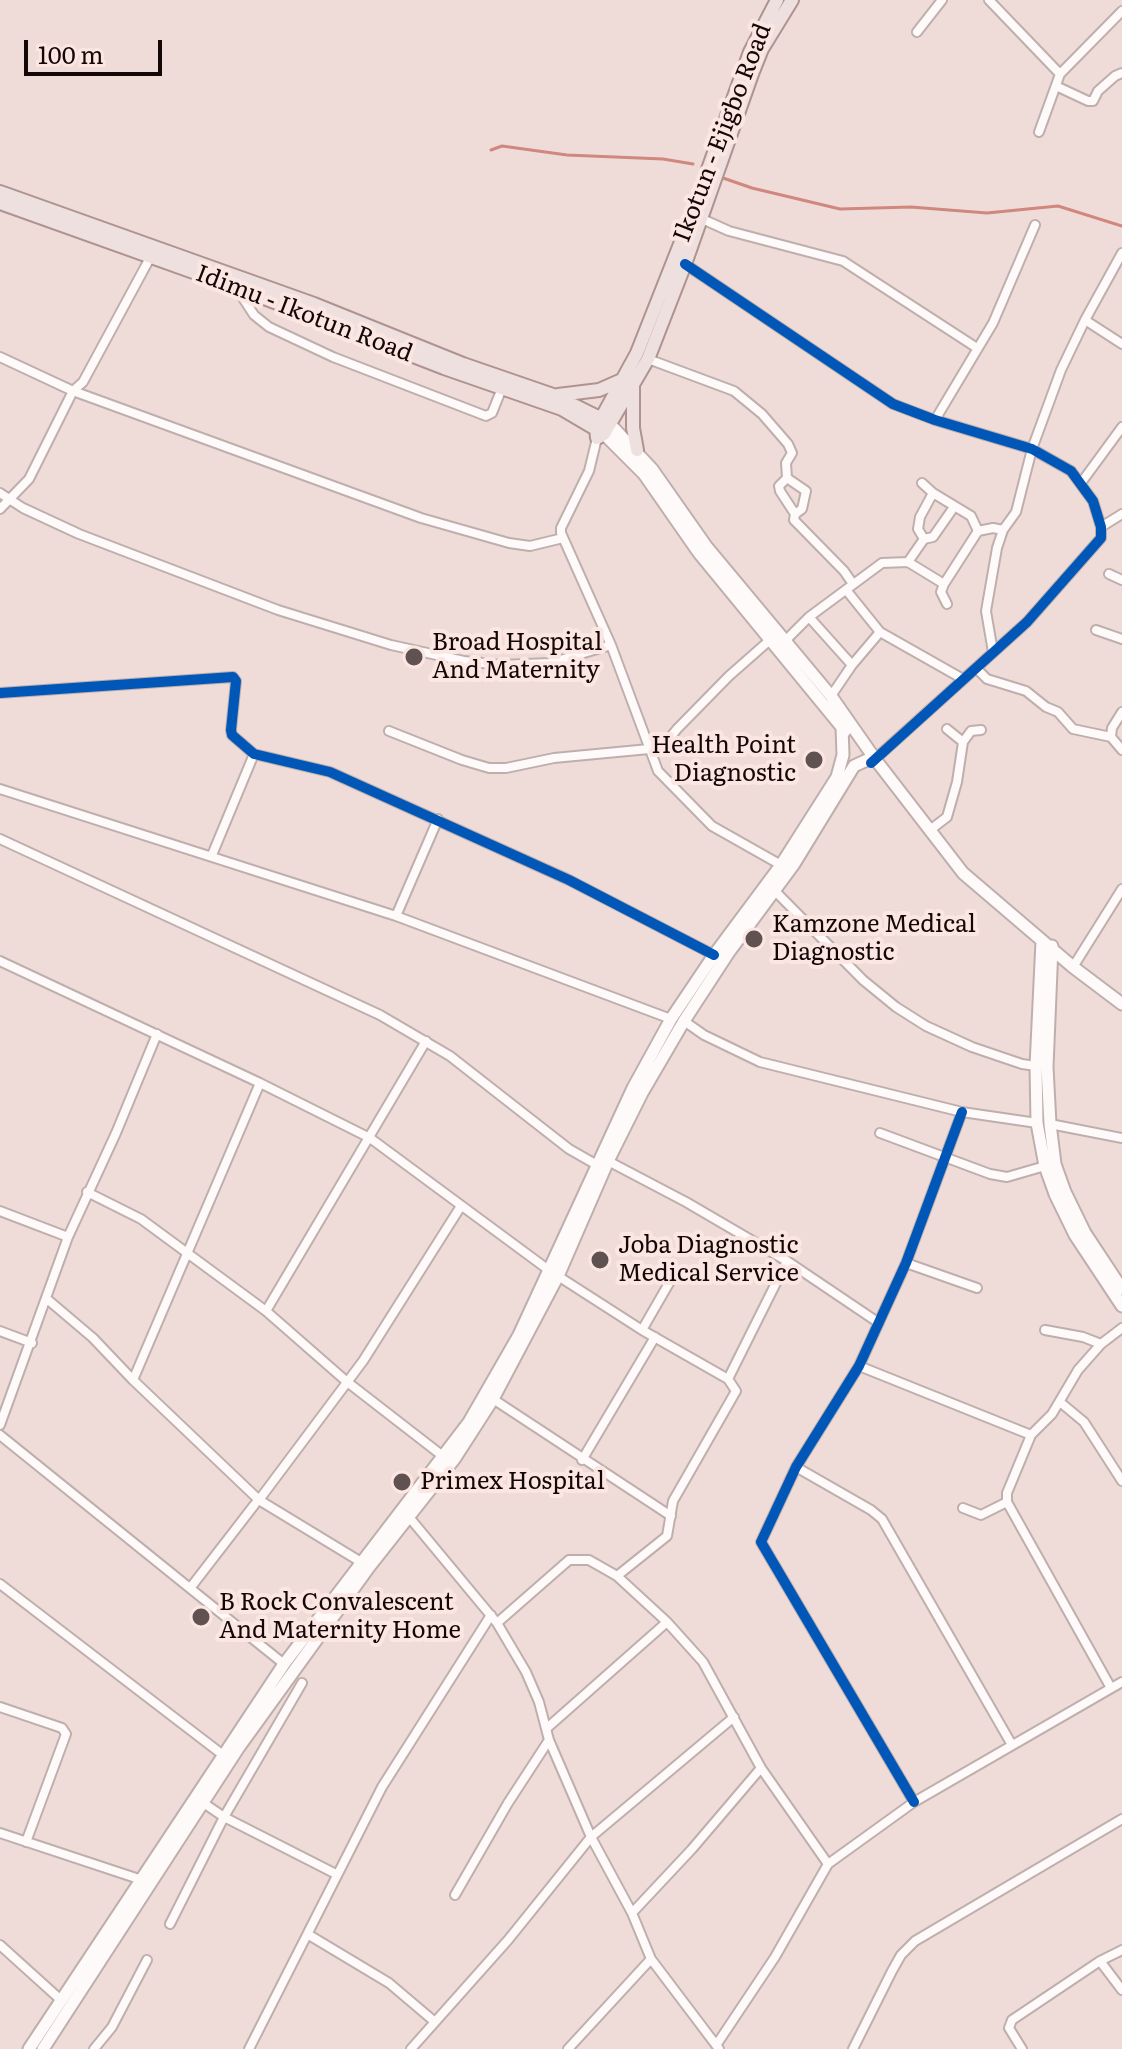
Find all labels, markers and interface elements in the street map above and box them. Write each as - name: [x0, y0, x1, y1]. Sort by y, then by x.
- street label: Ikotun - Ejigbo Road: [668, 20, 778, 246]
- scale bar: [28, 24, 166, 74]
- text: 100 m: [38, 36, 104, 71]
- street label: Idimu - Ikotun Road: [192, 259, 416, 369]
- place label: Broad Hospital And Maternity: [432, 629, 602, 685]
- marker: Broad Hospital And Maternity: [403, 646, 425, 668]
- place label: Health Point Diagnostic: [651, 732, 796, 788]
- marker: Health Point Diagnostic: [803, 749, 825, 771]
- place label: Kamzone Medical Diagnostic: [772, 911, 976, 967]
- marker: Kamzone Medical Diagnostic: [743, 928, 765, 950]
- place label: Joba Diagnostic Medical Service: [618, 1232, 799, 1288]
- marker: Joba Diagnostic Medical Service: [589, 1249, 611, 1271]
- place label: Primex Hospital: [420, 1468, 605, 1496]
- marker: Primex Hospital: [391, 1471, 413, 1493]
- place label: B Rock Convalescent And Maternity Home: [219, 1589, 461, 1645]
- marker: B Rock Convalescent And Maternity Home: [190, 1606, 212, 1628]

